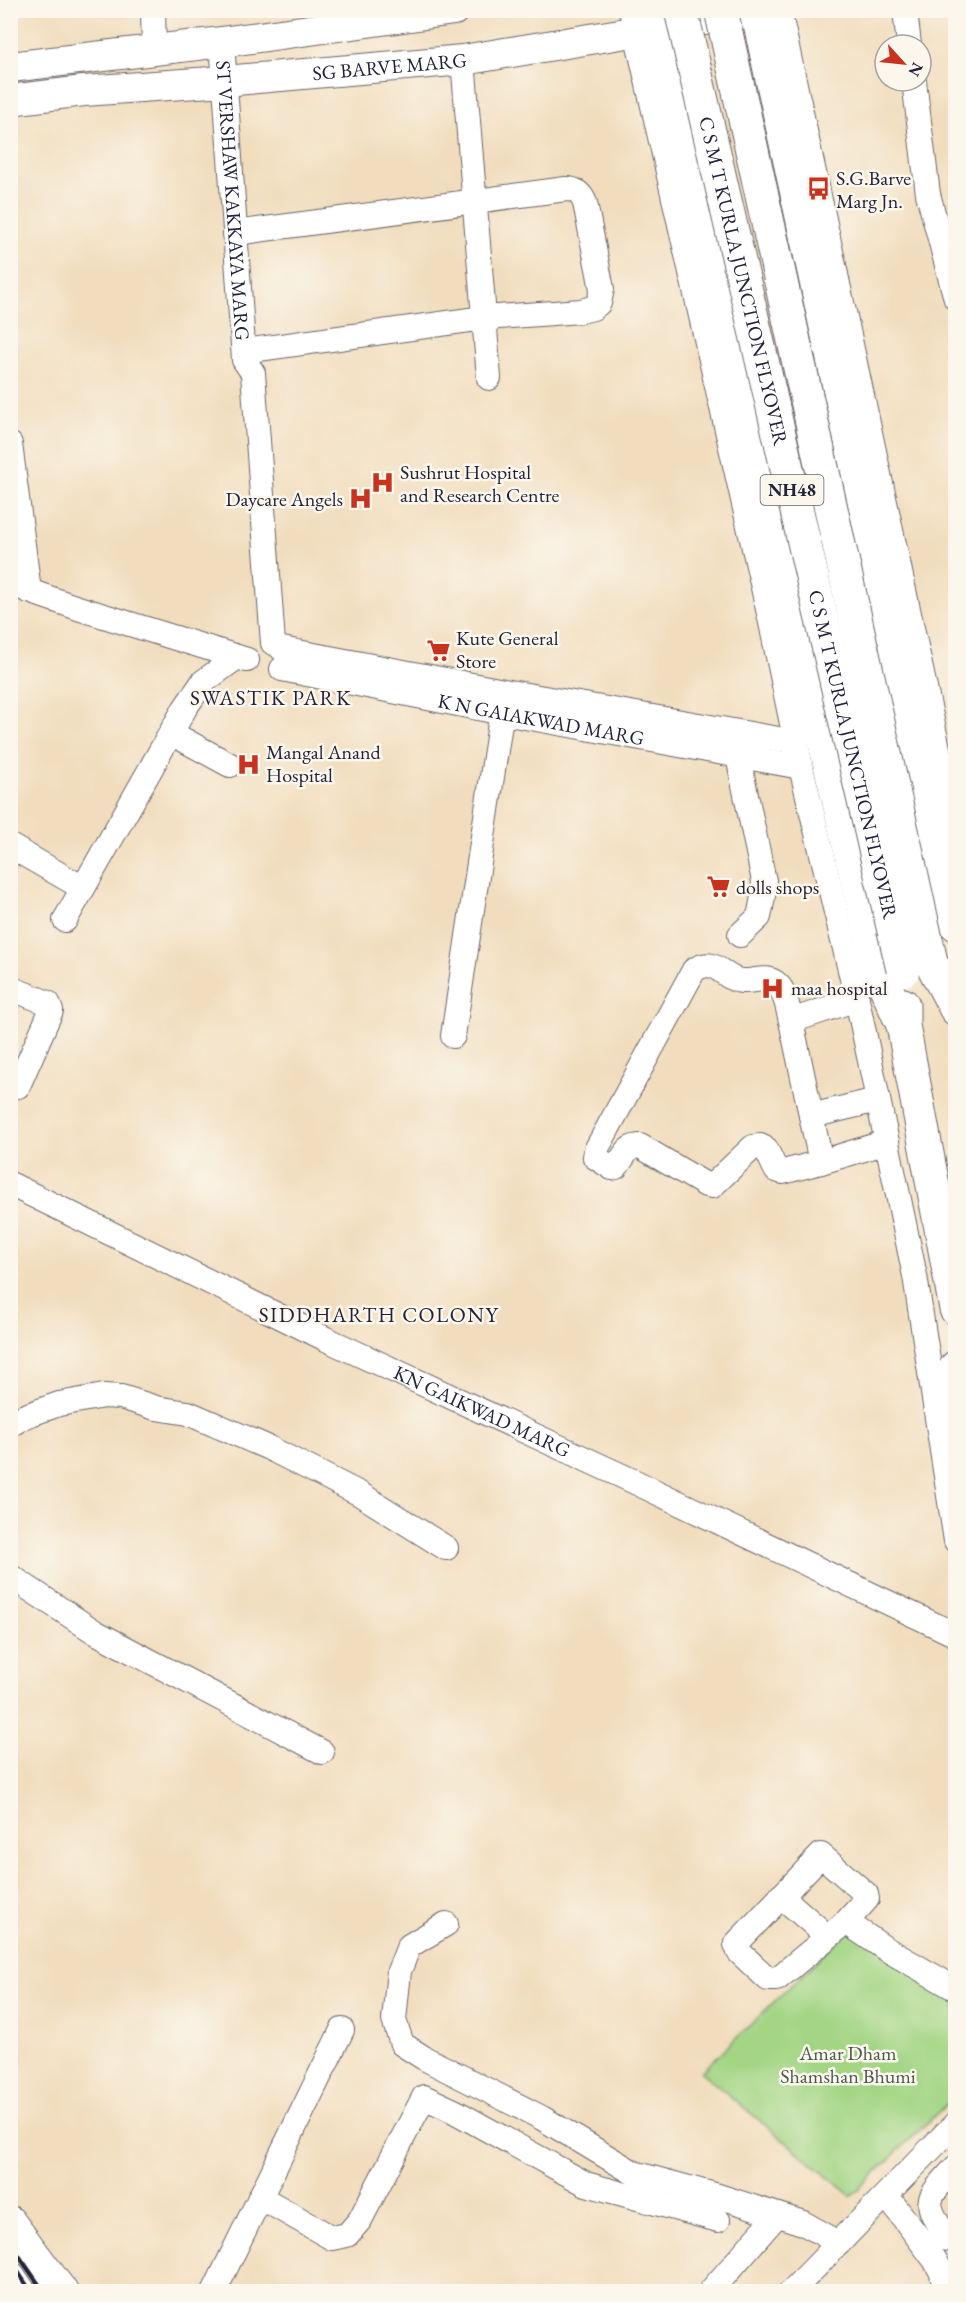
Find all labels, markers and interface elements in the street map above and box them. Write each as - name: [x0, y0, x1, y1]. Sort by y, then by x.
- north arrow: [873, 33, 933, 93]
- street label: SG BARVE MARG: [311, 47, 468, 86]
- text: N: [904, 59, 928, 80]
- street label: ST VERSHAW KAKKAYA MARG: [210, 60, 256, 342]
- street label: C S M T KURLA JUNCTION FLYOVER: [693, 114, 794, 449]
- place label: S.G.Barve Marg Jn.: [836, 165, 911, 214]
- bus stop icon: S.G.Barve Marg Jn.: [805, 176, 831, 202]
- place label: Sushrut Hospital and Research Centre: [400, 459, 560, 508]
- hospital icon: Sushrut Hospital and Research Centre: [369, 470, 395, 496]
- road number: NH48: [760, 475, 824, 505]
- place label: Daycare Angels: [225, 486, 343, 512]
- hospital icon: Daycare Angels: [348, 486, 374, 512]
- street label: C S M T KURLA JUNCTION FLYOVER: [803, 587, 904, 922]
- place label: Kute General Store: [456, 625, 559, 674]
- supermarket icon: Kute General Store: [425, 637, 451, 663]
- district label: SWASTIK PARK: [190, 684, 352, 711]
- street label: K N GAIAKWAD MARG: [436, 687, 646, 751]
- place label: Mangal Anand Hospital: [266, 739, 382, 788]
- hospital icon: Mangal Anand Hospital: [235, 751, 261, 777]
- supermarket icon: dolls shops: [705, 874, 731, 900]
- place label: dolls shops: [736, 874, 819, 900]
- hospital icon: maa hospital: [760, 975, 786, 1001]
- place label: maa hospital: [791, 975, 888, 1001]
- district label: SIDDHARTH COLONY: [259, 1301, 499, 1328]
- street label: KN GAIKWAD MARG: [390, 1359, 575, 1463]
- park label: Amar Dham Shamshan Bhumi: [780, 2040, 916, 2089]

